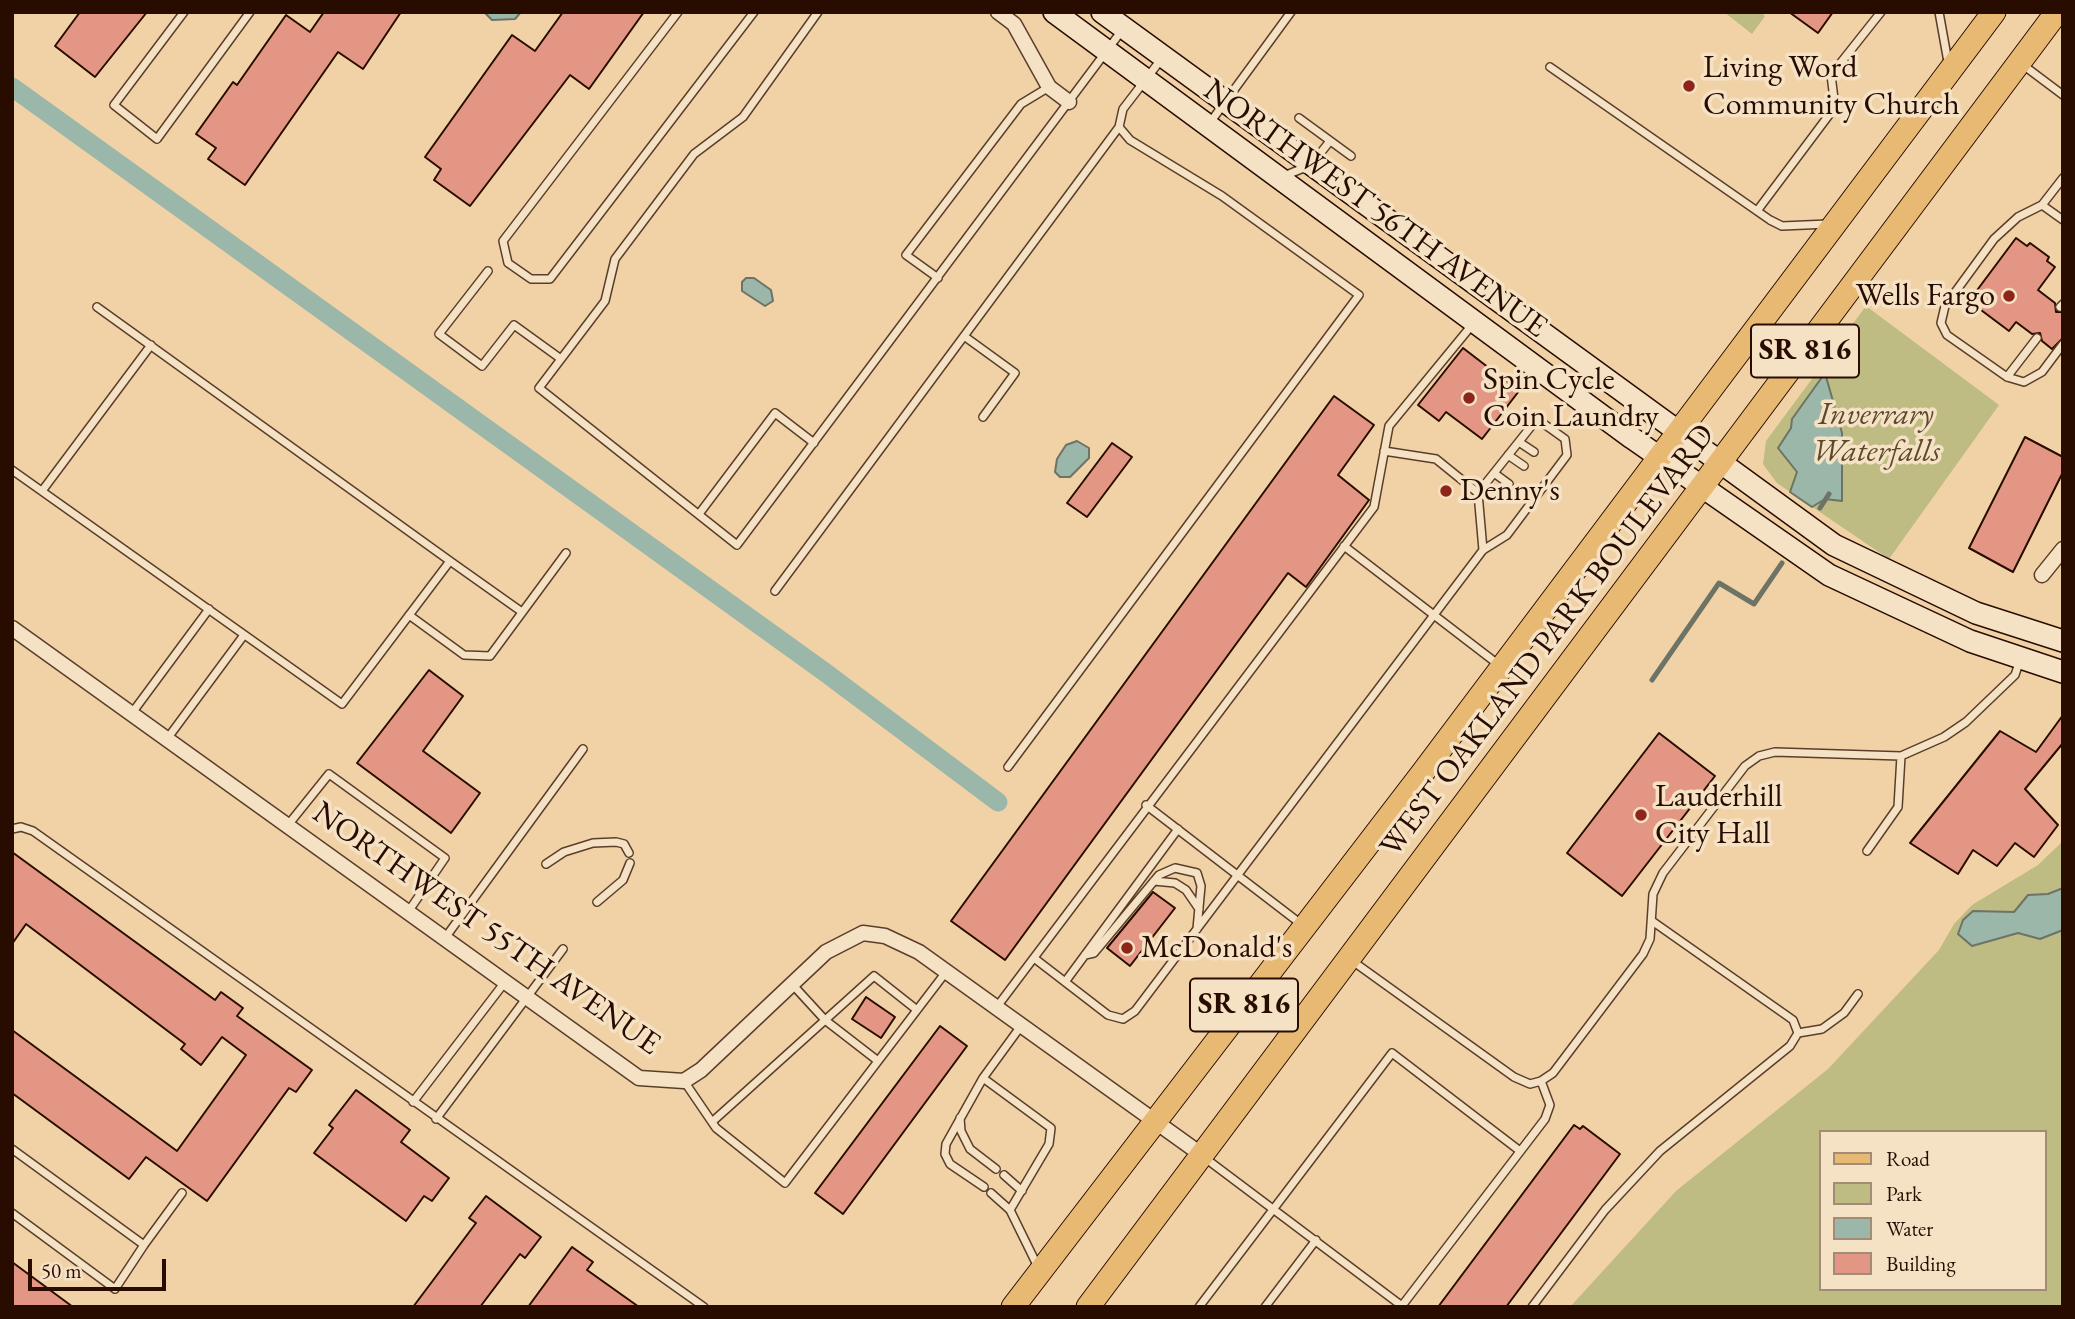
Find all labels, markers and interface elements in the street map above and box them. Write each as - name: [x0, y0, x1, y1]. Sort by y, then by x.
- place label: Living Word Community Church: [1703, 49, 1960, 124]
- street label: NORTHWEST 56TH AVENUE: [1196, 71, 1554, 347]
- marker: Living Word Community Church: [1681, 78, 1697, 94]
- place label: Wells Fargo: [1856, 277, 1995, 315]
- marker: Wells Fargo: [2001, 288, 2017, 304]
- road number: SR 816: [1751, 324, 1859, 378]
- place label: Spin Cycle Coin Laundry: [1483, 361, 1659, 436]
- marker: Spin Cycle Coin Laundry: [1461, 390, 1477, 406]
- park label: Inverrary Waterfalls: [1812, 396, 1940, 471]
- street label: WEST OAKLAND PARK BOULEVARD: [1373, 417, 1723, 865]
- place label: Denny's: [1460, 472, 1560, 510]
- marker: Denny's: [1438, 483, 1454, 499]
- place label: Lauderhill City Hall: [1655, 778, 1782, 853]
- street label: NORTHWEST 55TH AVENUE: [305, 794, 667, 1064]
- marker: Lauderhill City Hall: [1633, 807, 1649, 823]
- place label: McDonald's: [1141, 929, 1292, 967]
- marker: McDonald's: [1119, 940, 1135, 956]
- road number: SR 816: [1190, 979, 1298, 1032]
- legend: [1820, 1130, 2047, 1291]
- text: Road: [1886, 1145, 1930, 1172]
- text: Park: [1886, 1180, 1922, 1207]
- text: Water: [1886, 1215, 1933, 1242]
- scale bar: [32, 1246, 170, 1290]
- text: Building: [1886, 1250, 1956, 1277]
- text: 50 m: [41, 1257, 82, 1284]

